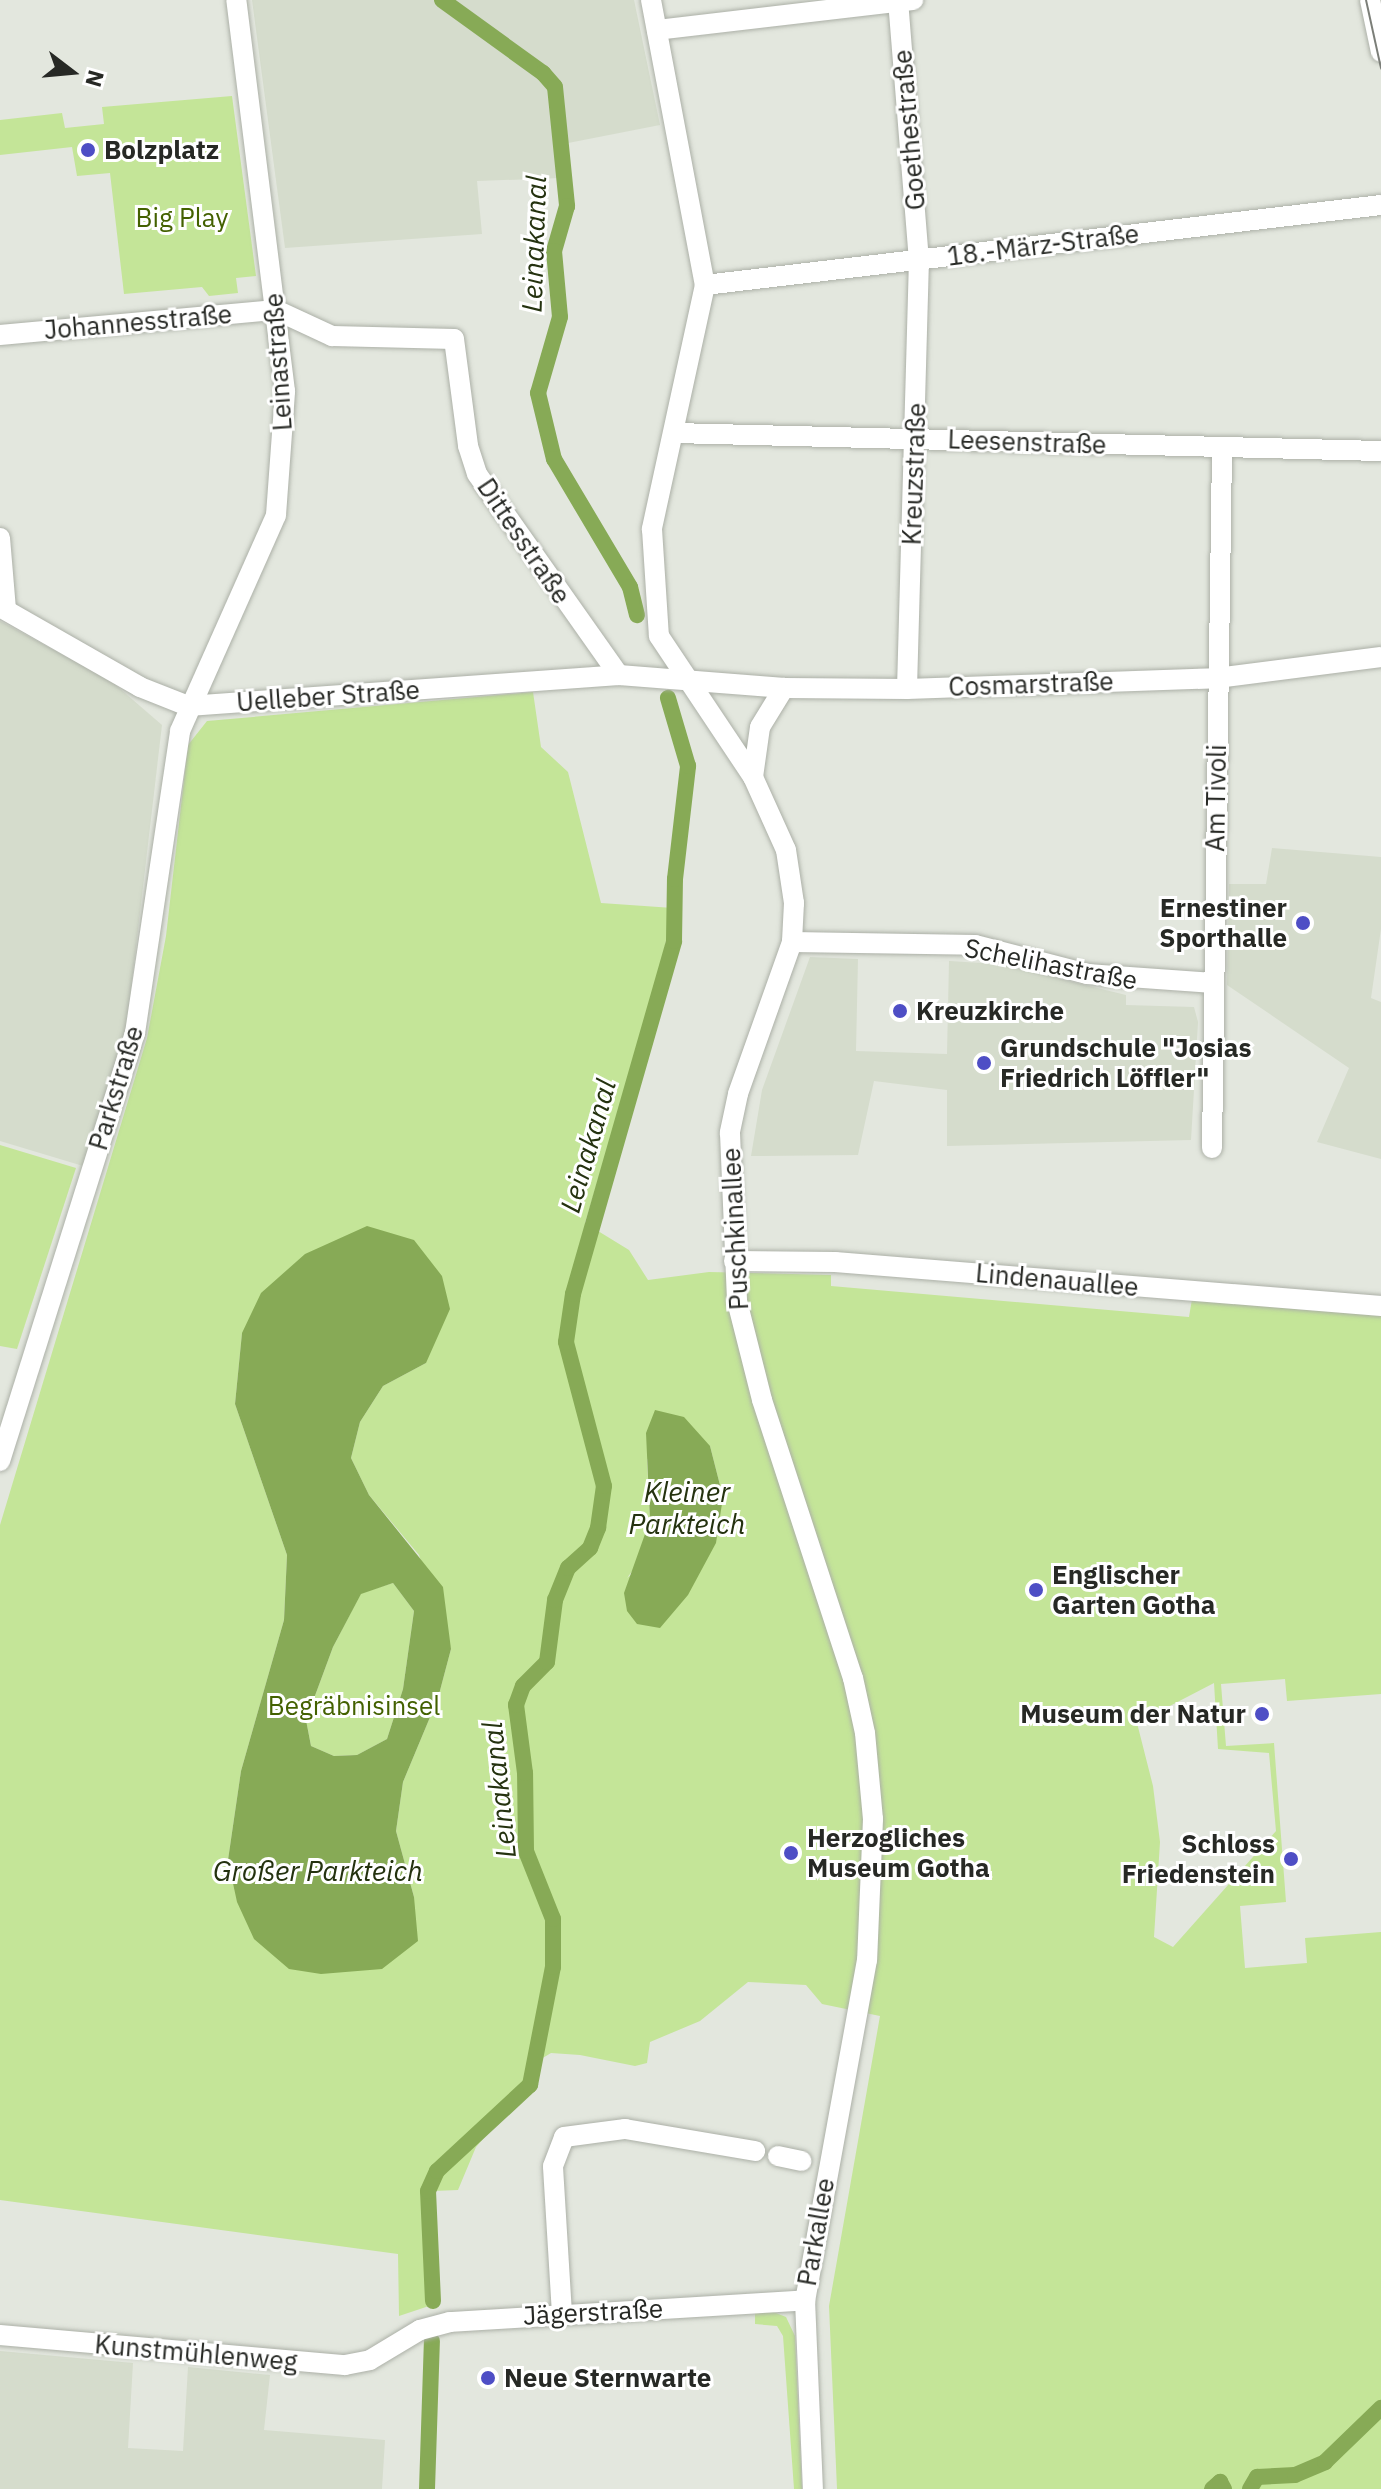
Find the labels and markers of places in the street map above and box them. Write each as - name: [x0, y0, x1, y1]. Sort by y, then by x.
- place label: Bolzplatz: [104, 134, 219, 166]
- marker: Bolzplatz: [79, 141, 97, 159]
- place label: Ernestiner Sporthalle: [1159, 892, 1287, 954]
- marker: Ernestiner Sporthalle: [1294, 914, 1312, 932]
- place label: Kreuzkirche: [916, 995, 1064, 1027]
- marker: Kreuzkirche: [891, 1002, 909, 1020]
- place label: Grundschule "Josias Friedrich Löffler": [1000, 1032, 1252, 1094]
- marker: Grundschule "Josias Friedrich Löffler": [975, 1054, 993, 1072]
- place label: Englischer Garten Gotha: [1052, 1559, 1216, 1620]
- marker: Englischer Garten Gotha: [1027, 1581, 1045, 1599]
- place label: Museum der Natur: [1020, 1698, 1246, 1730]
- marker: Museum der Natur: [1253, 1705, 1271, 1723]
- place label: Herzogliches Museum Gotha: [807, 1822, 990, 1884]
- place label: Schloss Friedenstein: [1122, 1828, 1275, 1890]
- marker: Herzogliches Museum Gotha: [782, 1844, 800, 1862]
- marker: Schloss Friedenstein: [1282, 1850, 1300, 1868]
- place label: Neue Sternwarte: [504, 2362, 711, 2394]
- marker: Neue Sternwarte: [479, 2369, 497, 2387]

